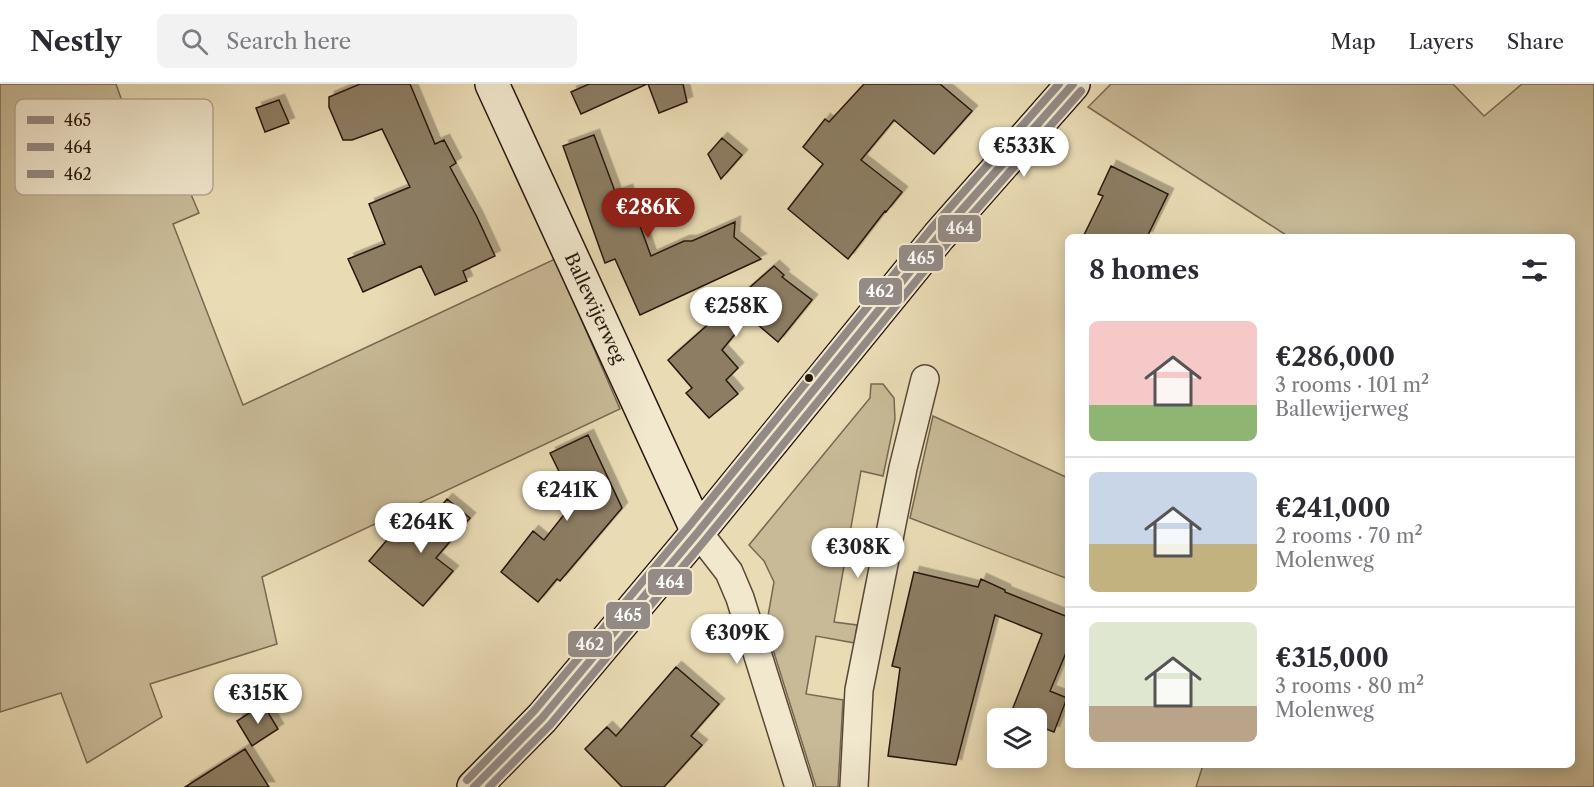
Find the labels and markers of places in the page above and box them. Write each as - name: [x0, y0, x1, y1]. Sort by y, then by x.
- pin: €533K: [982, 127, 1066, 178]
- pin: €286K: [606, 188, 690, 239]
- pin: €258K: [694, 287, 778, 338]
- unlabelled marker: [803, 372, 815, 384]
- pin: €241K: [525, 471, 609, 522]
- pin: €264K: [379, 503, 463, 554]
- pin: €308K: [816, 528, 900, 579]
- pin: €309K: [695, 614, 779, 665]
- pin: €315K: [216, 674, 300, 725]

